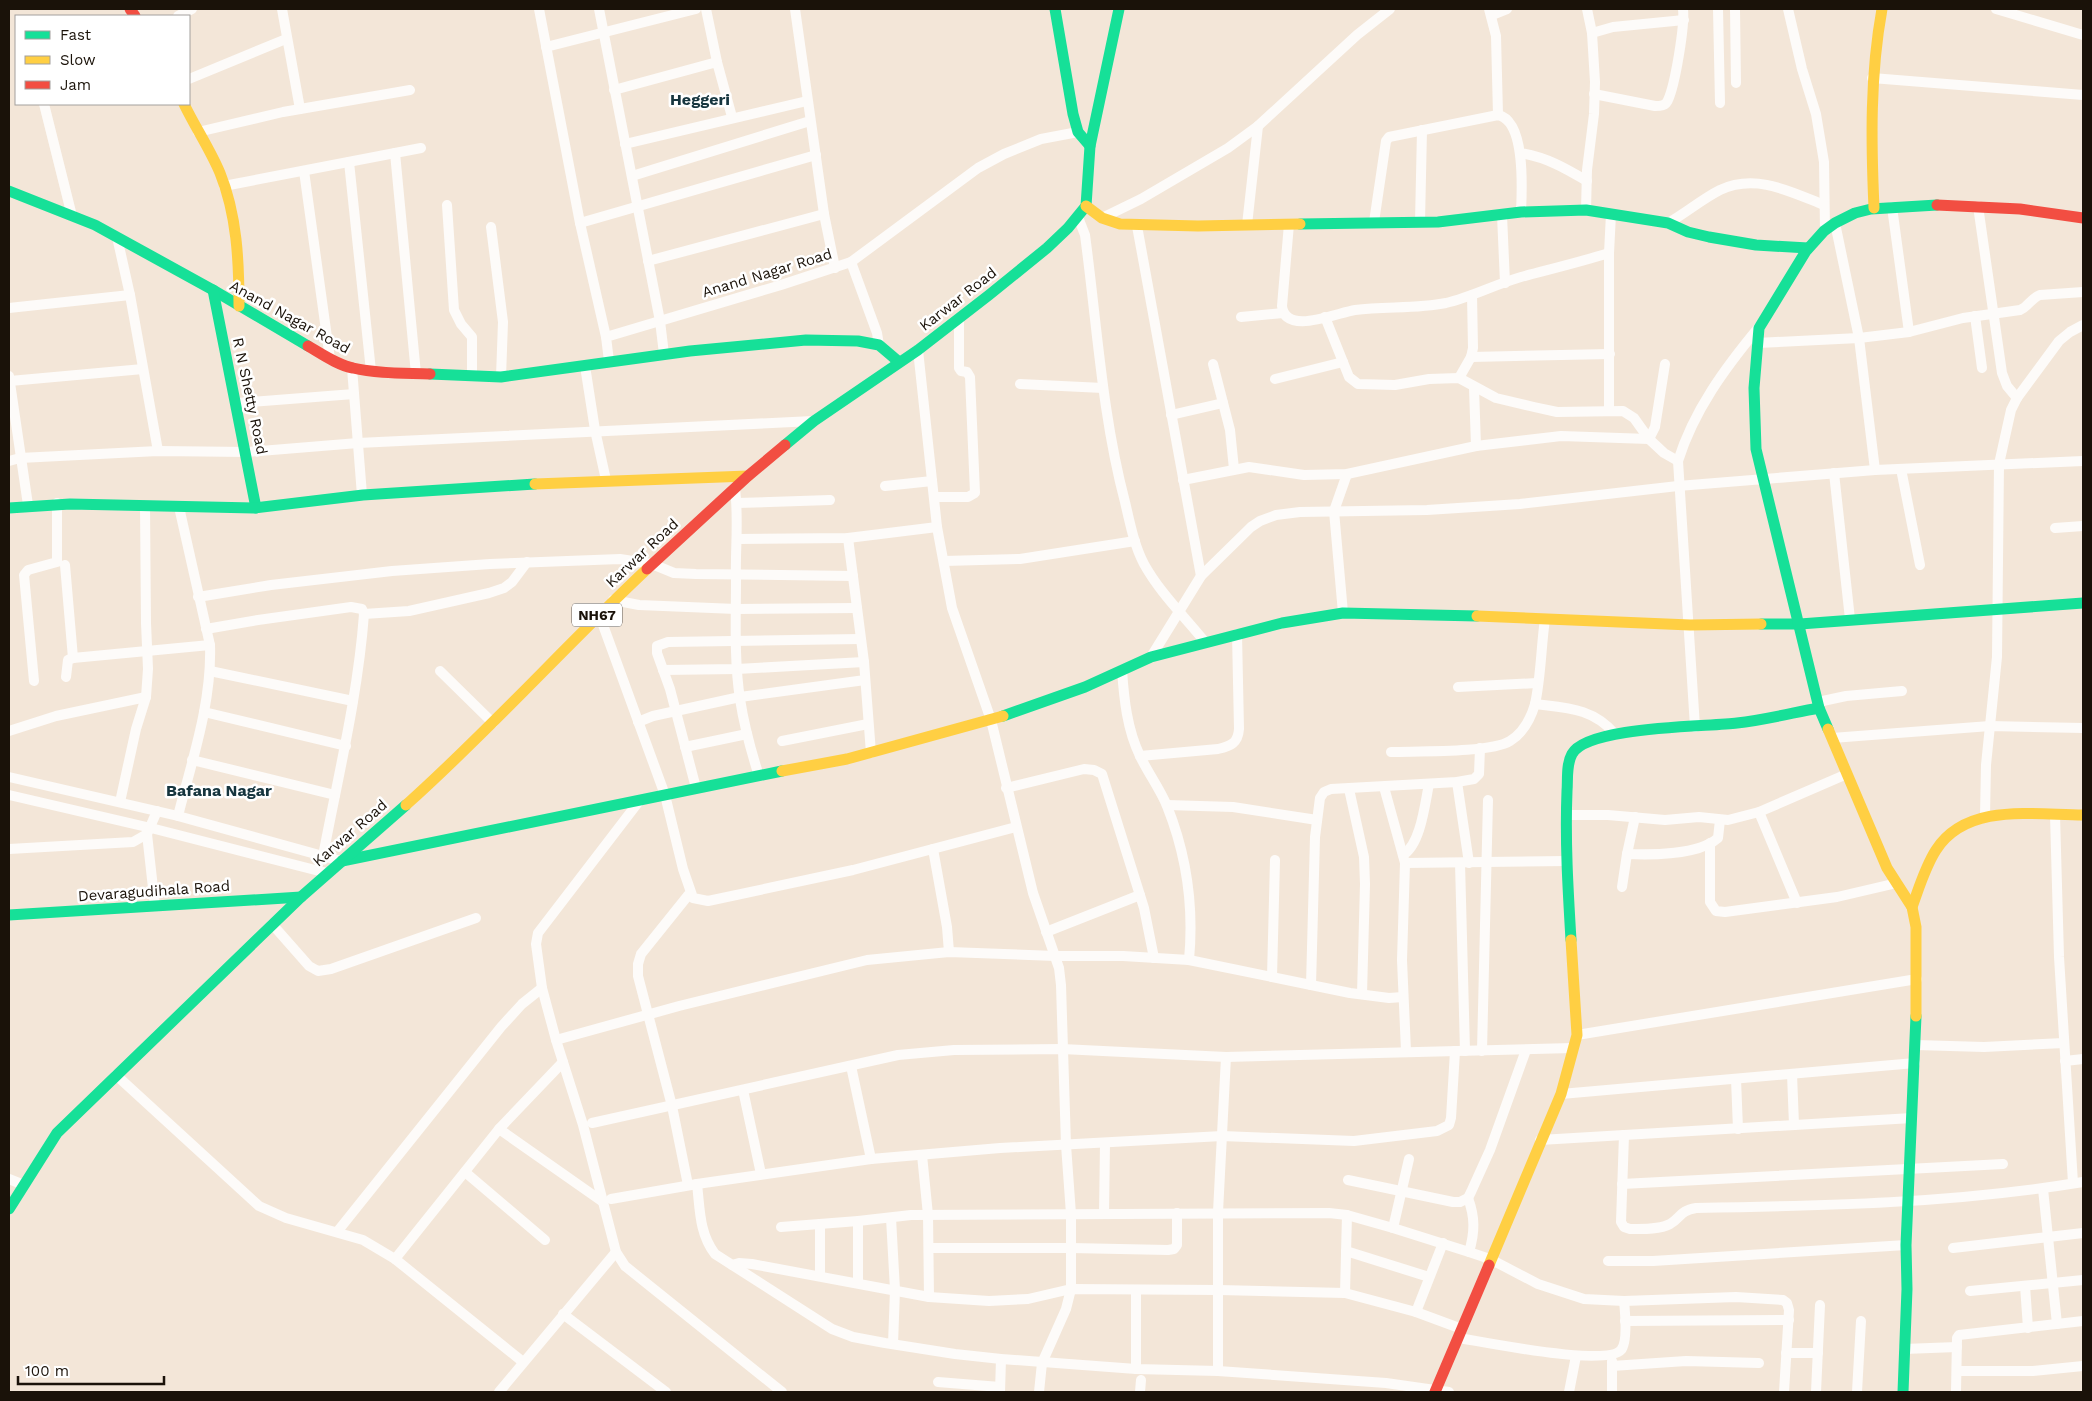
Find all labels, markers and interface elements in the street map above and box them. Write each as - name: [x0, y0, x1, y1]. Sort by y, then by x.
- legend: [15, 15, 190, 105]
- text: Fast: [60, 26, 92, 44]
- text: Slow: [60, 51, 96, 69]
- text: Jam: [60, 76, 91, 94]
- district label: Heggeri: [670, 90, 730, 109]
- street label: Anand Nagar Road: [700, 245, 834, 301]
- street label: Karwar Road: [916, 263, 1000, 335]
- street label: Anand Nagar Road: [227, 276, 353, 358]
- street label: R N Shetty Road: [229, 336, 271, 456]
- street label: Karwar Road: [602, 515, 682, 591]
- road number: NH67: [572, 604, 622, 626]
- district label: Bafana Nagar: [166, 781, 272, 800]
- street label: Karwar Road: [309, 796, 391, 870]
- street label: Devaragudihala Road: [77, 877, 231, 905]
- scale bar: [18, 1354, 164, 1386]
- text: 100 m: [25, 1362, 69, 1380]

